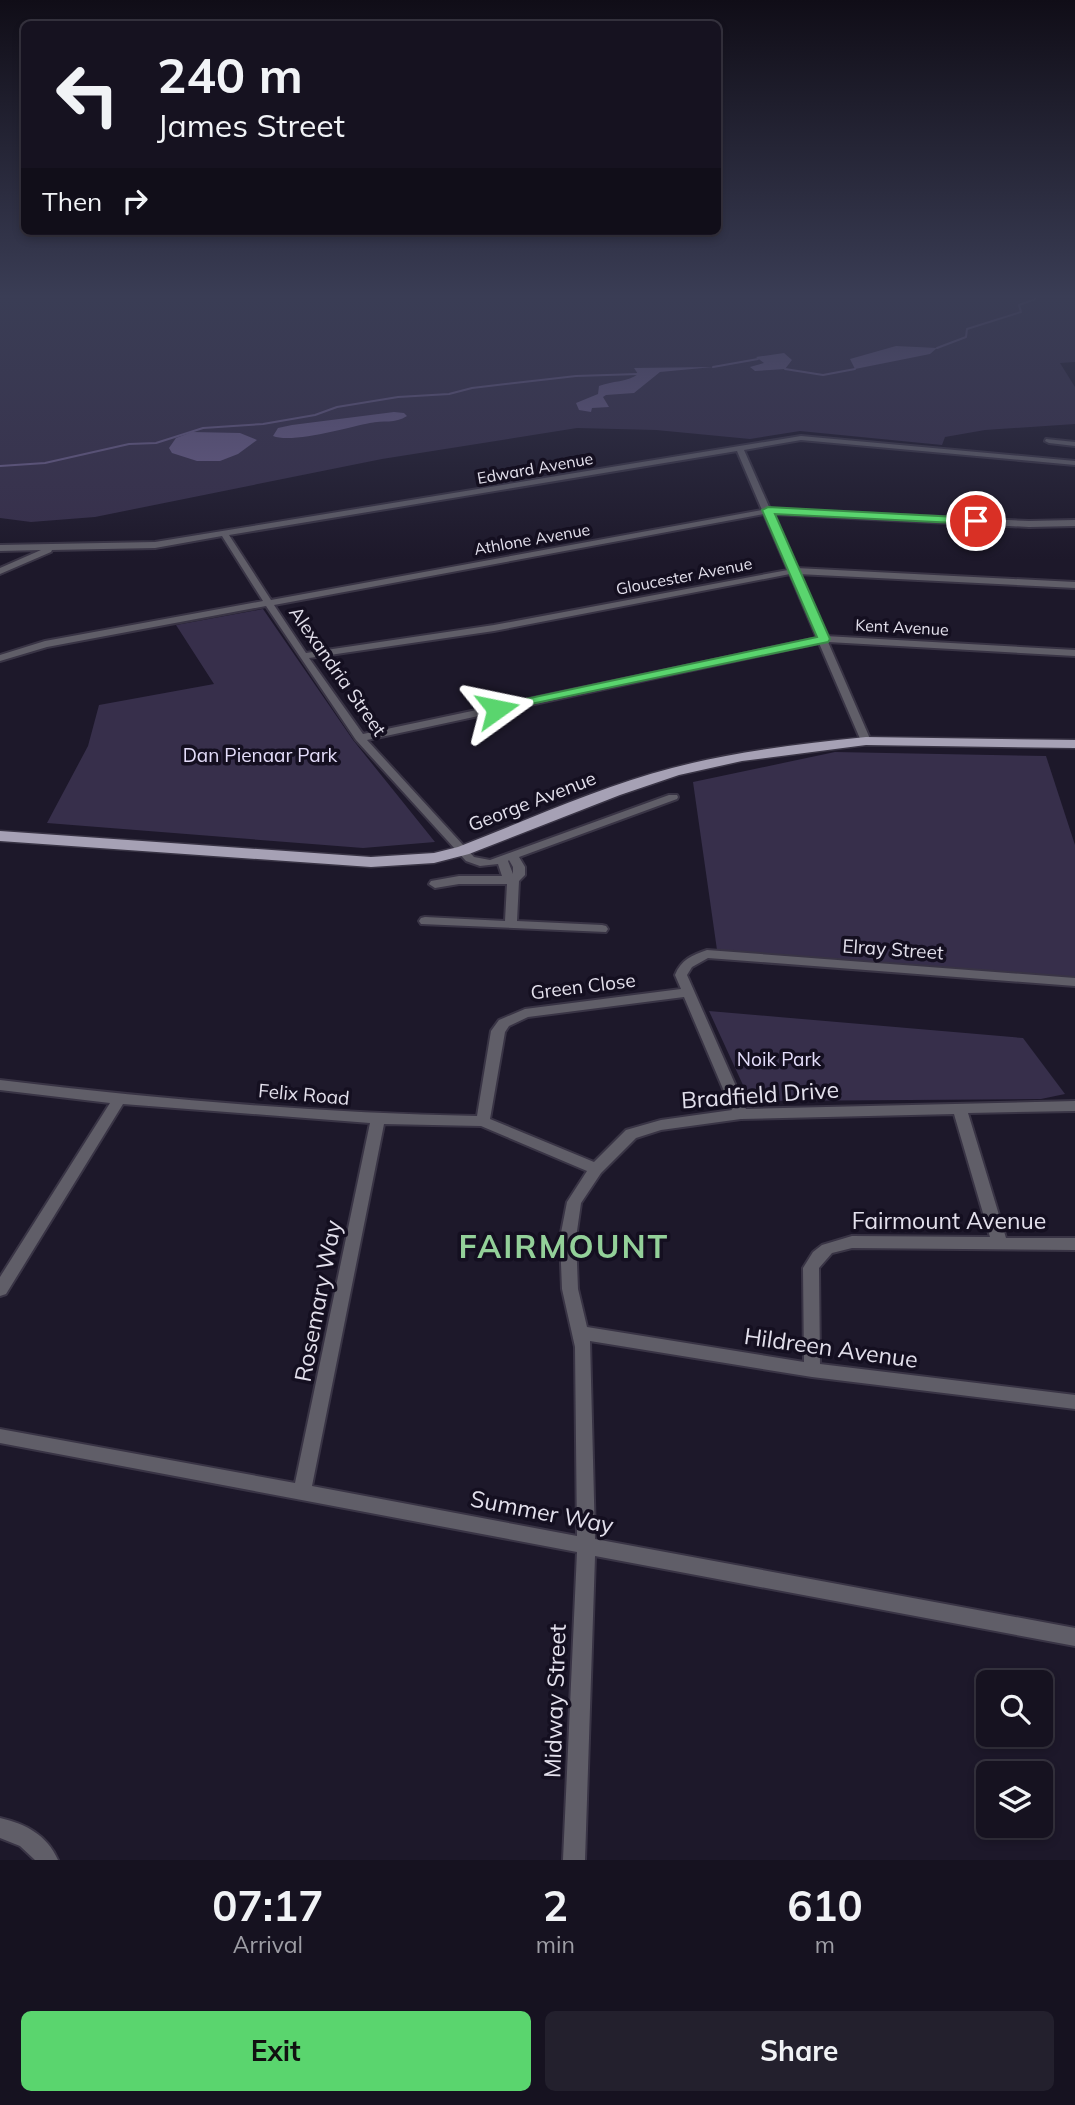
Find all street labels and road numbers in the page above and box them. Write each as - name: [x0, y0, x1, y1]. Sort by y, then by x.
- street label: Edward Avenue: [475, 448, 595, 488]
- street label: Athlone Avenue: [472, 519, 592, 559]
- street label: Gloucester Avenue: [614, 553, 754, 599]
- street label: Alexandria Street: [284, 601, 392, 741]
- street label: Kent Avenue: [855, 615, 949, 639]
- street label: George Avenue: [465, 766, 599, 836]
- street label: Elray Street: [842, 933, 945, 965]
- street label: Green Close: [529, 968, 637, 1004]
- street label: Bradfield Drive: [680, 1075, 840, 1114]
- street label: Felix Road: [257, 1078, 351, 1110]
- street label: Fairmount Avenue: [852, 1206, 1046, 1235]
- street label: Rosemary Way: [288, 1218, 347, 1384]
- street label: Hildreen Avenue: [742, 1321, 920, 1374]
- street label: Summer Way: [468, 1483, 616, 1540]
- street label: Midway Street: [537, 1623, 572, 1779]

